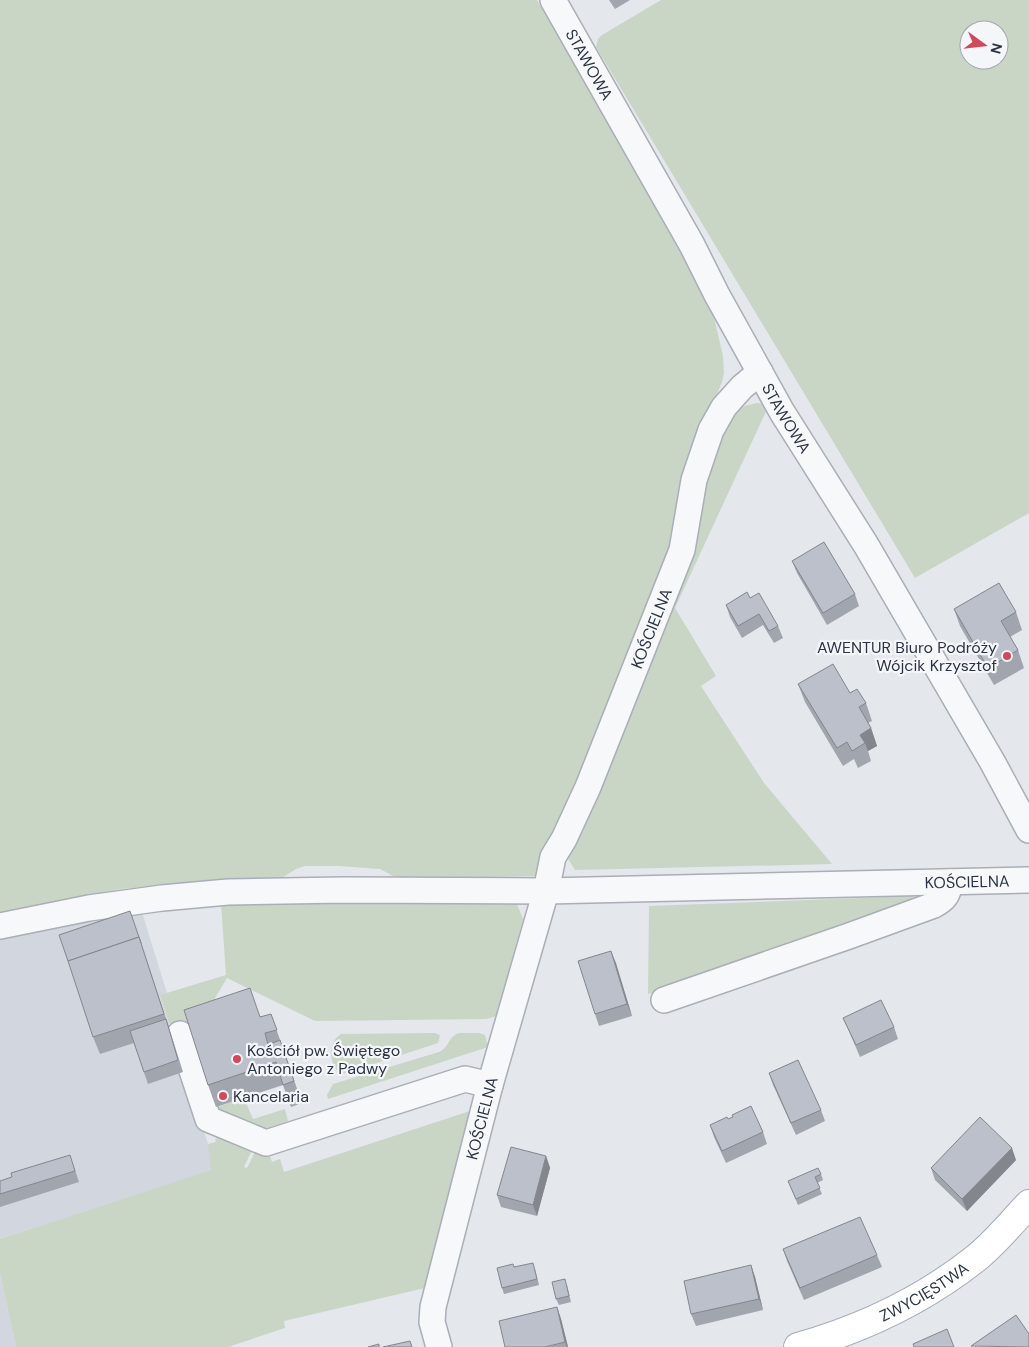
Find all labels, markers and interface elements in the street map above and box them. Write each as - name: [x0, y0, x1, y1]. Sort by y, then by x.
- north arrow: [959, 20, 1009, 70]
- street label: STAWOWA: [561, 25, 618, 104]
- text: N: [987, 41, 1007, 56]
- street label: STAWOWA: [757, 380, 816, 458]
- street label: KOŚCIELNA: [626, 585, 677, 672]
- place label: AWENTUR Biuro Podróży Wójcik Krzysztof: [817, 637, 997, 676]
- marker: AWENTUR Biuro Podróży Wójcik Krzysztof: [1001, 650, 1013, 662]
- street label: KOŚCIELNA: [925, 870, 1010, 893]
- place label: Kościół pw. Świętego Antoniego z Padwy: [247, 1040, 400, 1079]
- marker: Kościół pw. Świętego Antoniego z Padwy: [231, 1053, 243, 1065]
- street label: KOŚCIELNA: [461, 1074, 503, 1162]
- place label: Kancelaria: [233, 1086, 309, 1107]
- marker: Kancelaria: [217, 1090, 229, 1102]
- street label: ZWYCIĘSTWA: [876, 1257, 973, 1327]

